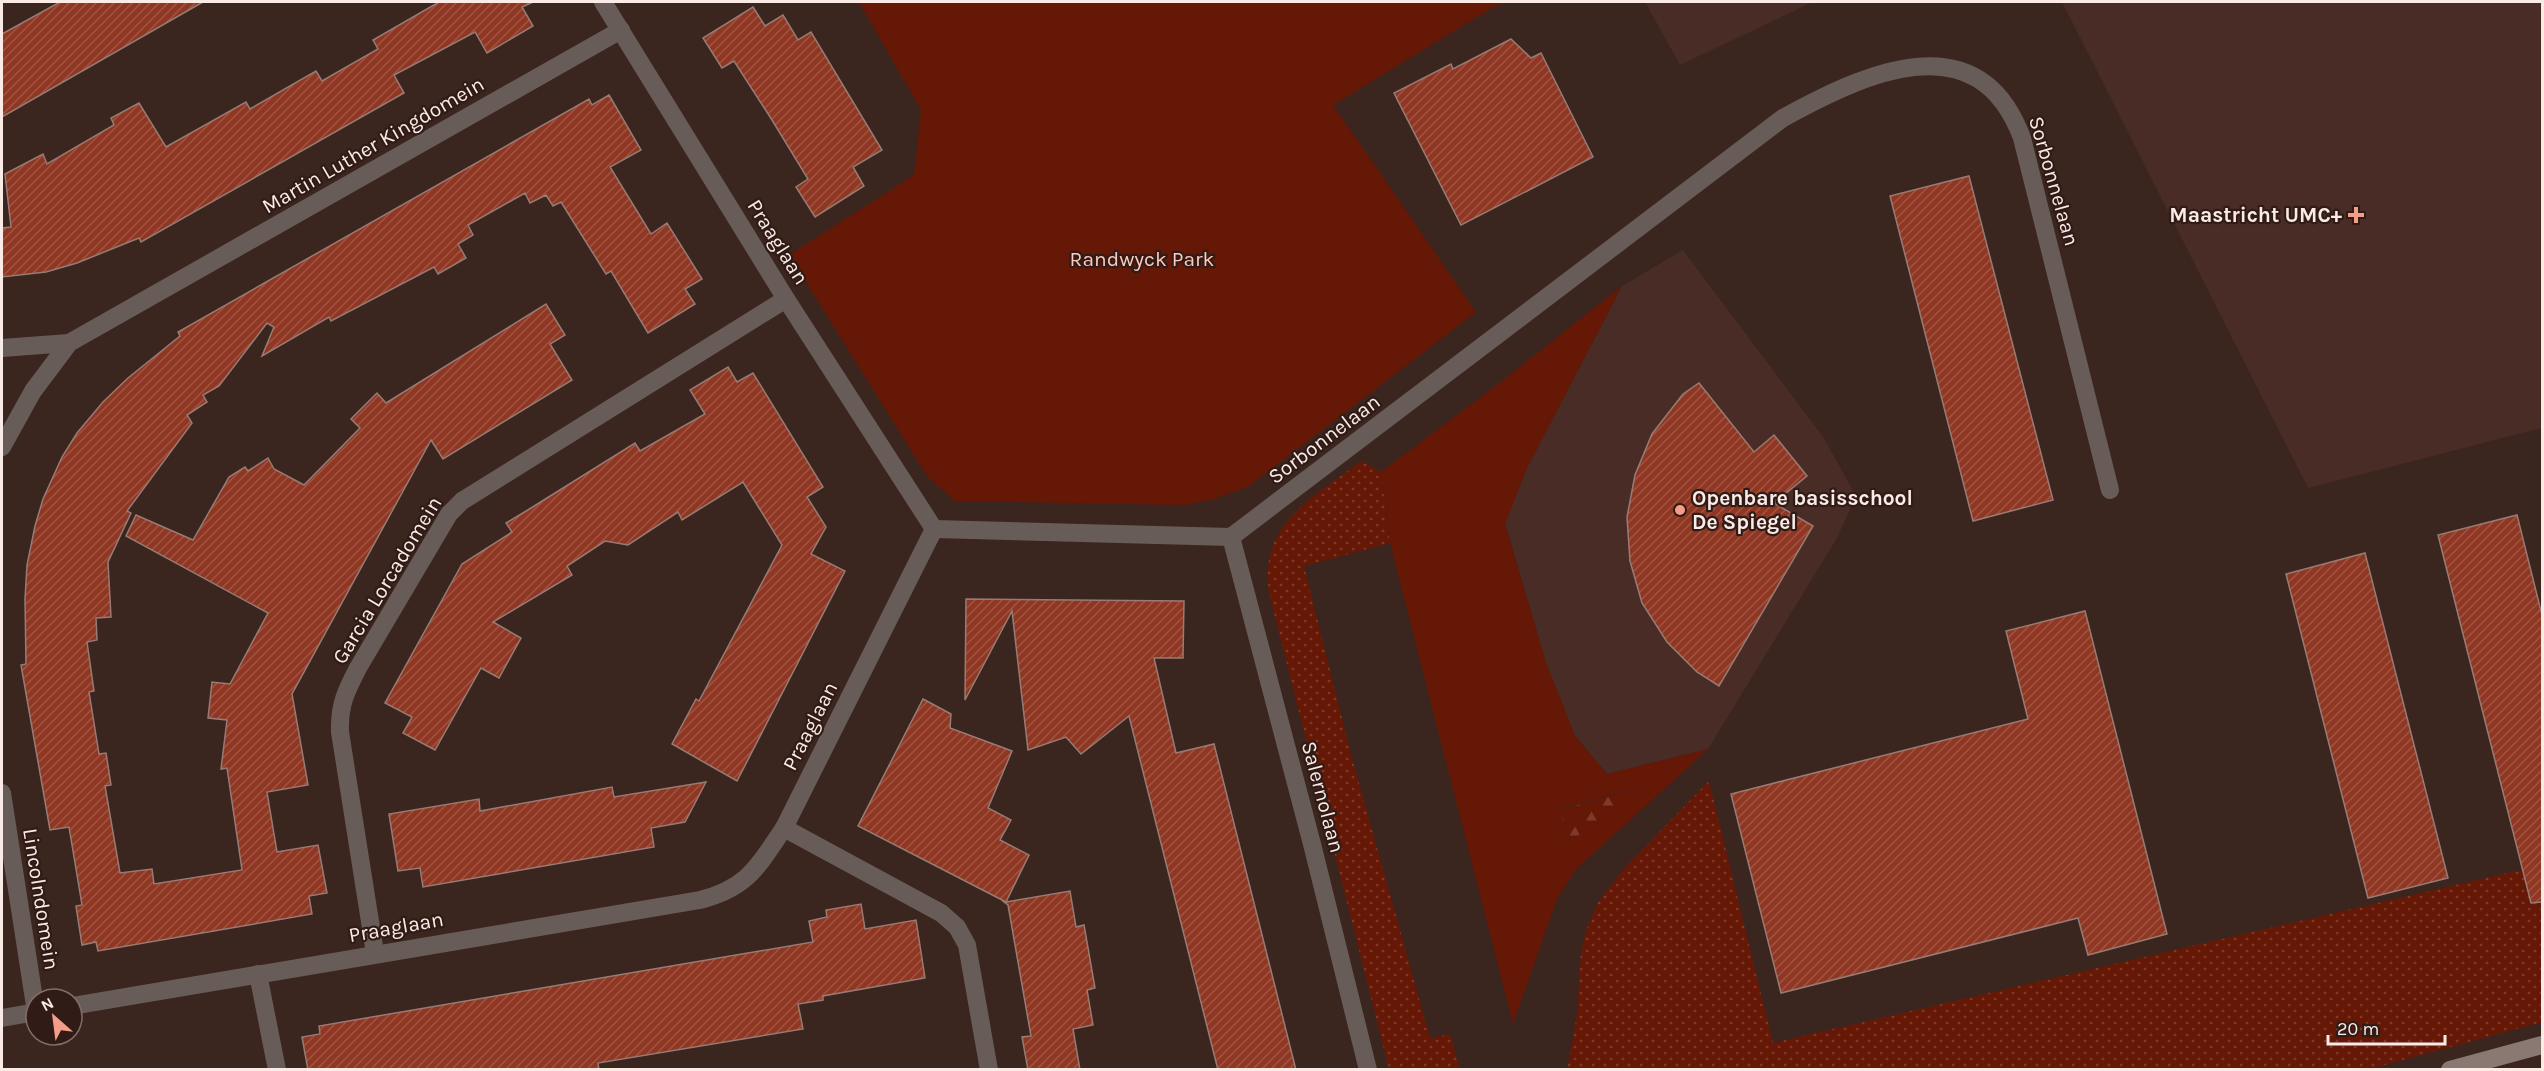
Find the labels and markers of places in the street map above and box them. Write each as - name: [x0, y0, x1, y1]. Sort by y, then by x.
- place label: Maastricht UMC+: [2169, 203, 2342, 227]
- marker: Maastricht UMC+: [2347, 206, 2365, 224]
- place label: Openbare basisschool De Spiegel: [1692, 486, 1913, 534]
- marker: Openbare basisschool De Spiegel: [1673, 503, 1687, 517]

